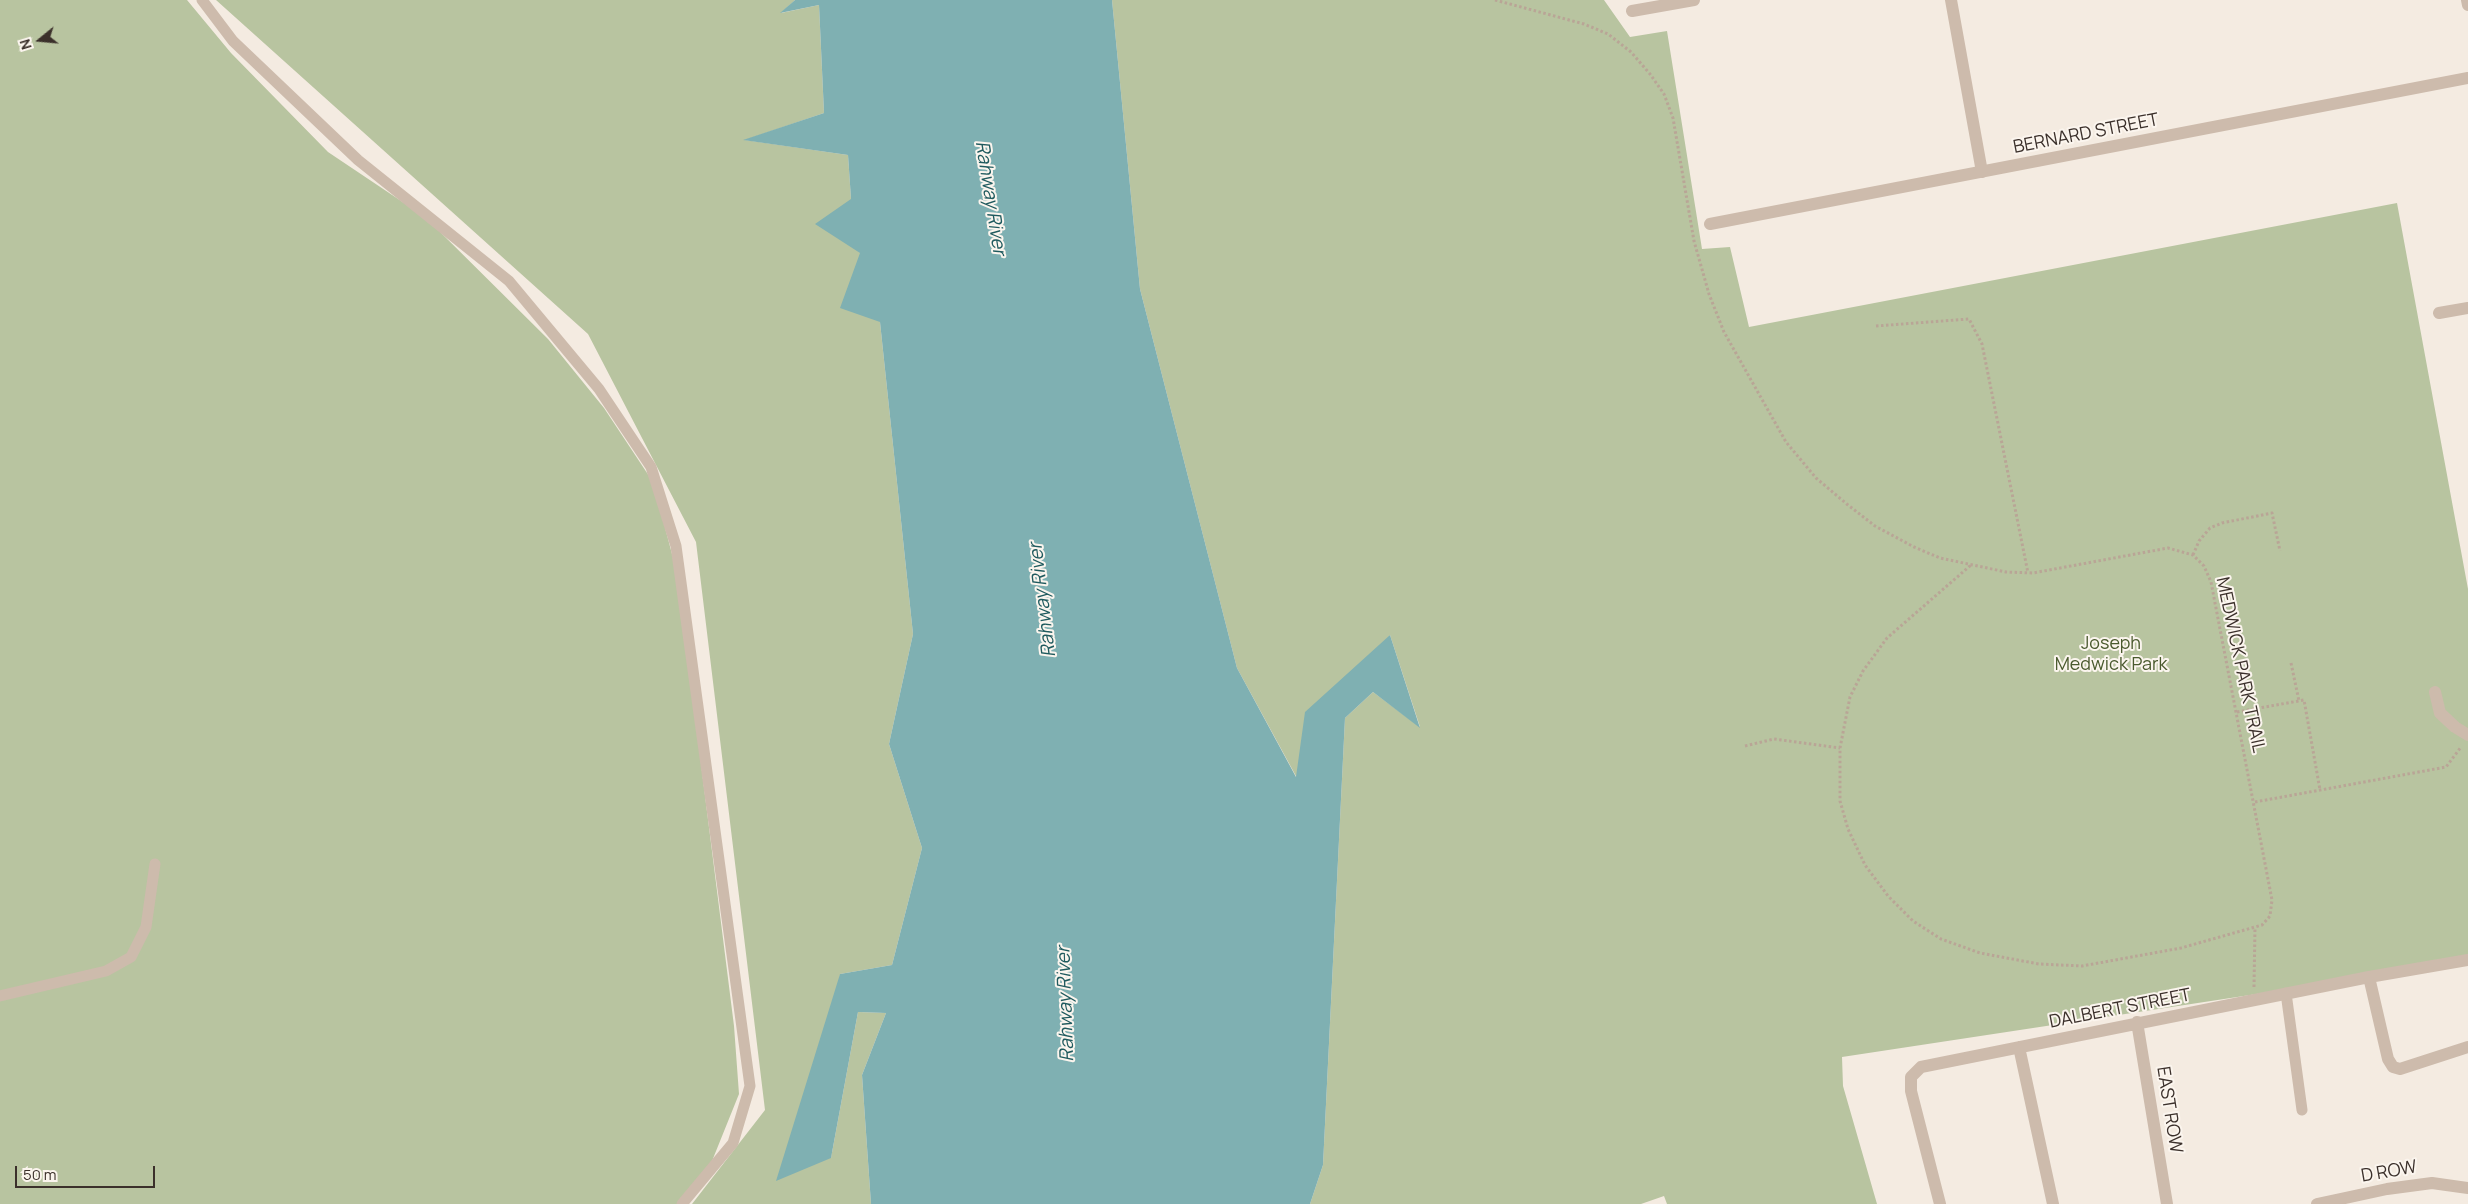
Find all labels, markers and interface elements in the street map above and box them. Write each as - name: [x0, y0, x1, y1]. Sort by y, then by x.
- north arrow: [15, 15, 65, 65]
- text: N: [15, 37, 36, 52]
- street label: BERNARD STREET: [2011, 109, 2161, 159]
- water label: Rahway River: [970, 139, 1010, 257]
- water label: Rahway River: [1025, 541, 1061, 659]
- street label: MEDWICK PARK TRAIL: [2211, 575, 2269, 755]
- park label: Joseph Medwick Park: [2055, 633, 2167, 676]
- water label: Rahway River: [1053, 946, 1079, 1062]
- street label: DALBERT STREET: [2047, 985, 2193, 1033]
- street label: EAST ROW: [2151, 1065, 2187, 1155]
- scale bar: [18, 1156, 158, 1188]
- street label: D ROW: [2359, 1156, 2419, 1188]
- text: 50 m: [23, 1164, 57, 1185]

